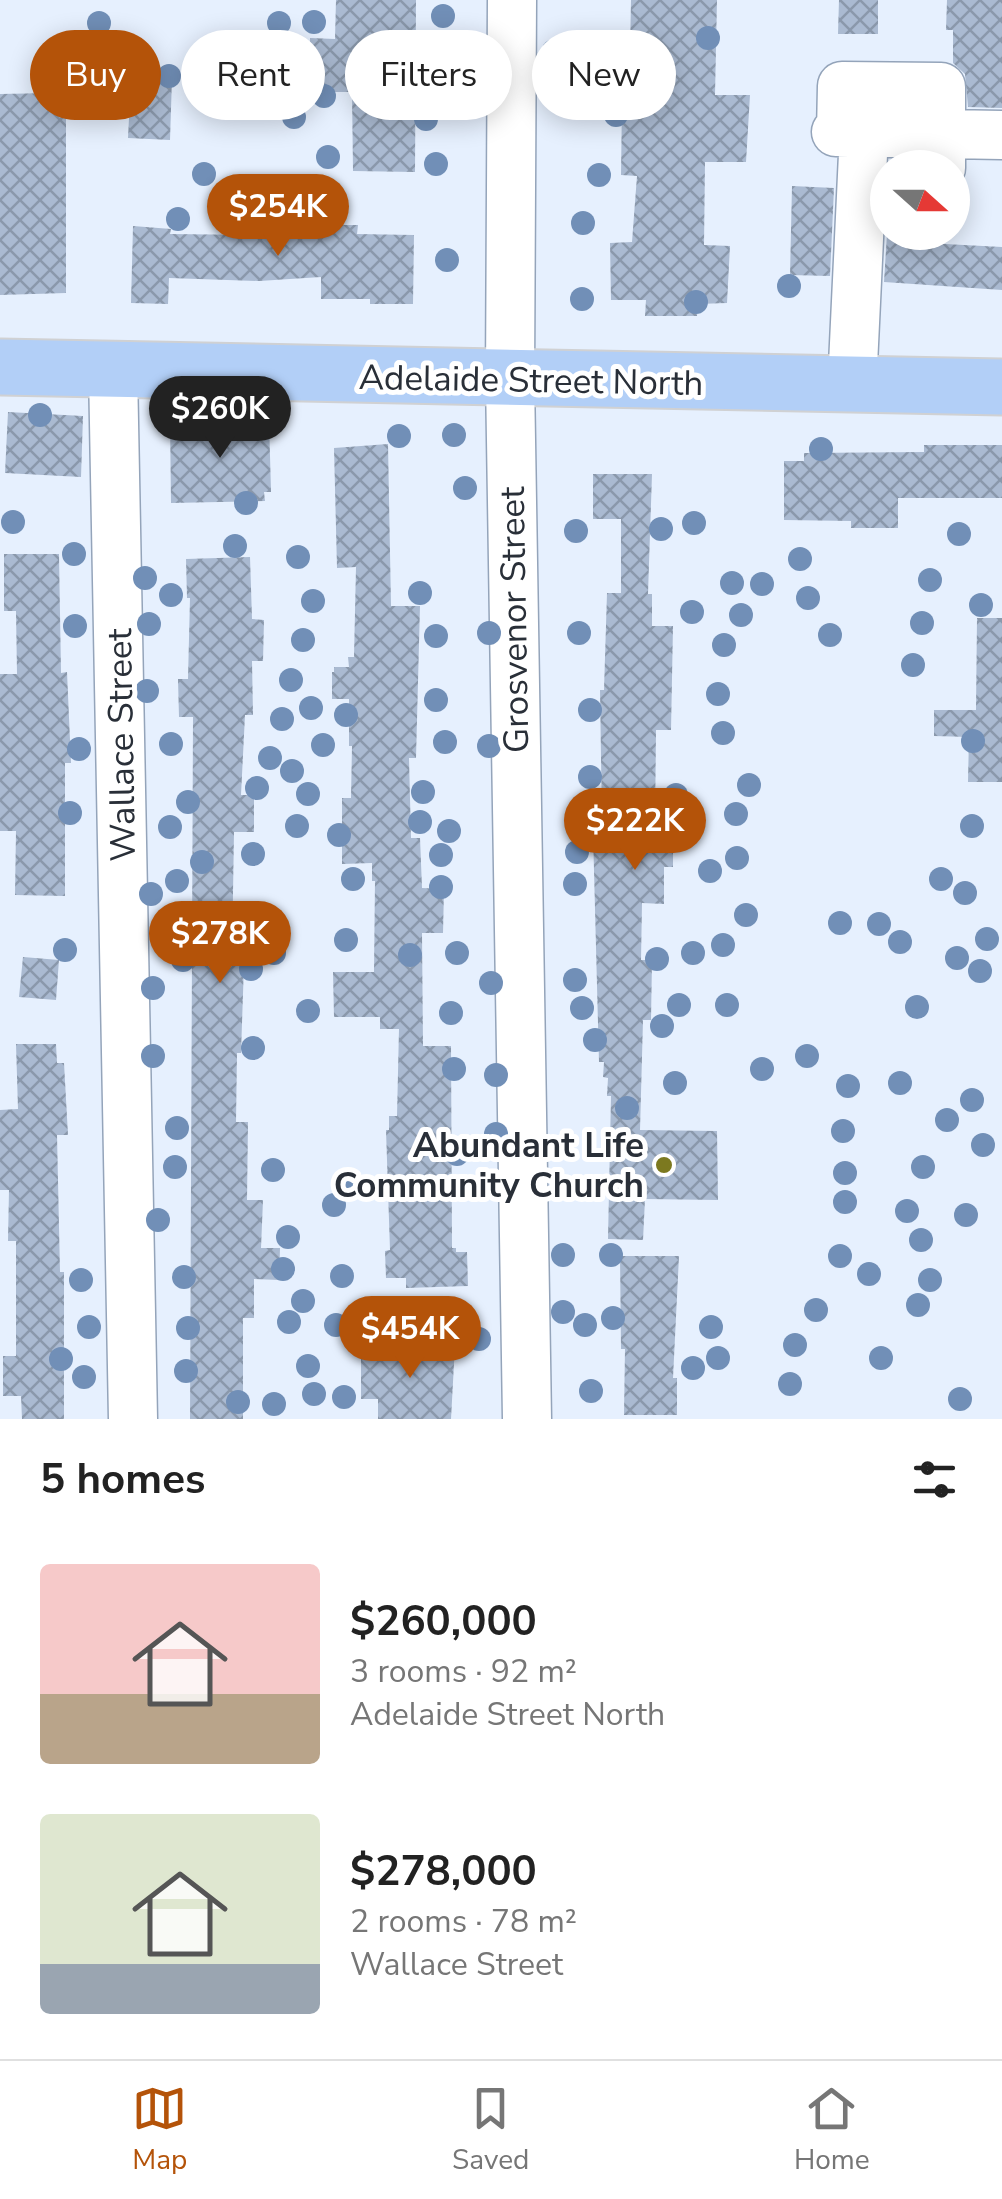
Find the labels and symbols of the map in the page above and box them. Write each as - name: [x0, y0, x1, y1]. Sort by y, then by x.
- north arrow: [870, 150, 970, 250]
- pin: $254K: [208, 174, 348, 259]
- street label: Adelaide Street North: [358, 354, 704, 407]
- pin: $260K: [150, 376, 290, 461]
- street label: Grosvenor Street: [489, 486, 540, 754]
- street label: Wallace Street: [96, 627, 147, 862]
- pin: $222K: [565, 788, 705, 873]
- pin: $278K: [150, 901, 290, 986]
- place label: Abundant Life Community Church: [334, 1122, 644, 1209]
- marker: Abundant Life Community Church: [653, 1154, 675, 1176]
- pin: $454K: [340, 1296, 480, 1381]

